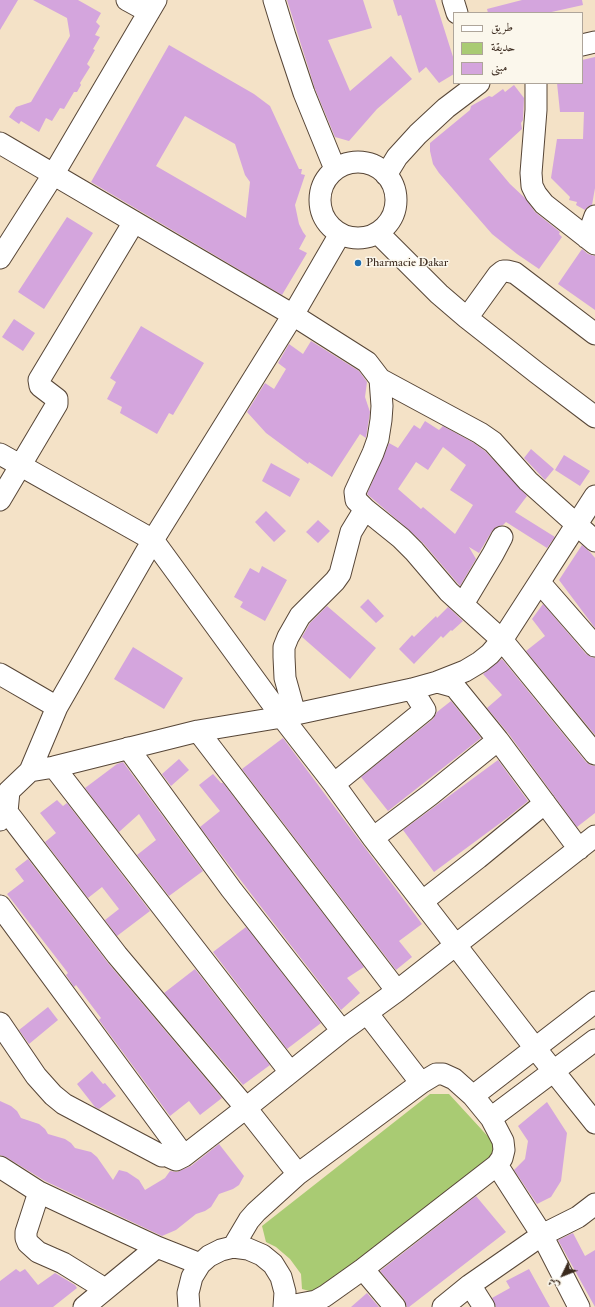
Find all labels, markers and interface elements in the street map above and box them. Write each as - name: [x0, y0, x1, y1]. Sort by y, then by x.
- legend: [453, 12, 583, 84]
- text: طريق: [491, 20, 513, 35]
- text: حديقة: [491, 40, 515, 55]
- text: مبنى: [491, 60, 507, 75]
- place label: Pharmacie Dakar: [366, 256, 448, 270]
- marker: Pharmacie Dakar: [353, 258, 363, 268]
- north arrow: [543, 1255, 583, 1295]
- text: ش: [545, 1275, 562, 1292]

